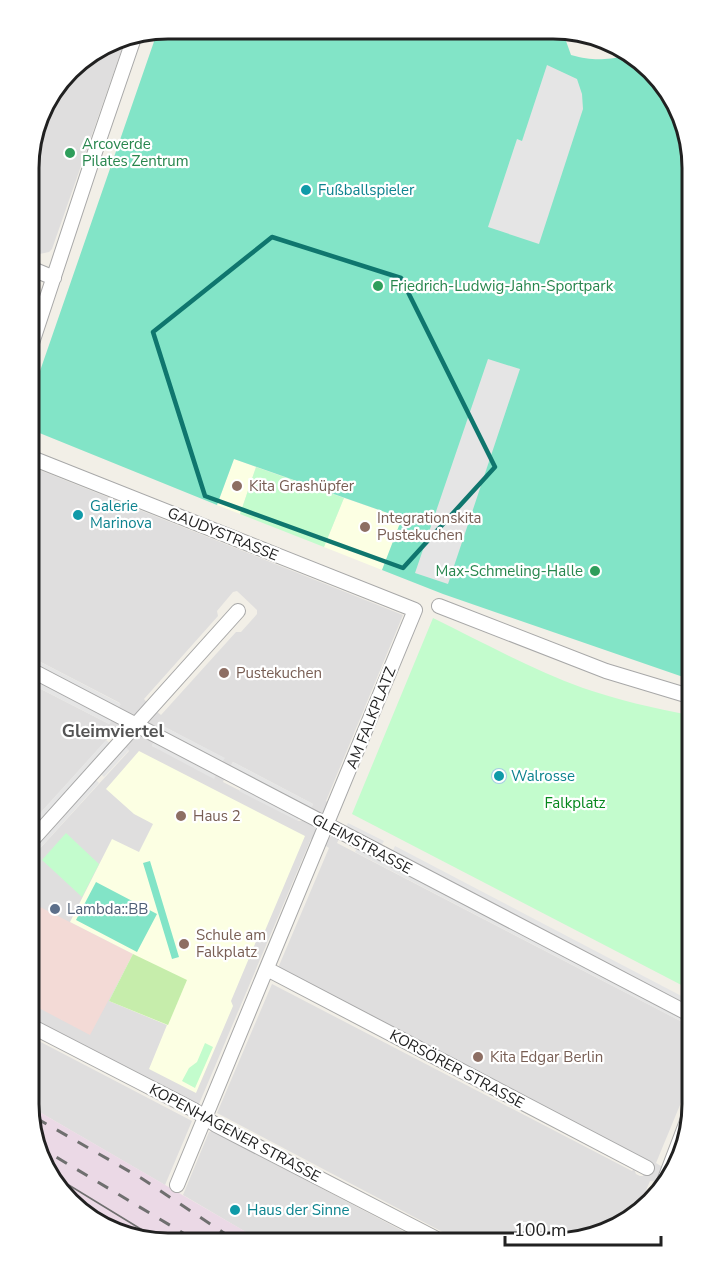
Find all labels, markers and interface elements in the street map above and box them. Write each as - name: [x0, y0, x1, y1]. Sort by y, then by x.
- place label: Arcoverde Pilates Zentrum: [82, 134, 189, 171]
- marker: Arcoverde Pilates Zentrum: [63, 146, 77, 160]
- place label: Fußballspieler: [318, 180, 415, 200]
- marker: Fußballspieler: [299, 183, 313, 197]
- place label: Friedrich-Ludwig-Jahn-Sportpark: [390, 276, 614, 296]
- marker: Friedrich-Ludwig-Jahn-Sportpark: [371, 279, 385, 293]
- place label: Kita Grashüpfer: [249, 476, 355, 496]
- marker: Kita Grashüpfer: [230, 479, 244, 493]
- place label: Galerie Marinova: [90, 496, 152, 533]
- street label: GAUDYSTRASSE: [165, 503, 281, 565]
- marker: Galerie Marinova: [71, 508, 85, 522]
- place label: Integrationskita Pustekuchen: [377, 508, 482, 545]
- marker: Integrationskita Pustekuchen: [358, 520, 372, 534]
- place label: Max-Schmeling-Halle: [435, 561, 583, 581]
- marker: Max-Schmeling-Halle: [588, 564, 602, 578]
- place label: Pustekuchen: [236, 663, 322, 683]
- street label: AM FALKPLATZ: [341, 664, 401, 772]
- marker: Pustekuchen: [217, 666, 231, 680]
- district label: Gleimviertel: [62, 719, 165, 743]
- place label: Walrosse: [511, 766, 575, 786]
- marker: Walrosse: [492, 769, 506, 783]
- park label: Falkplatz: [544, 793, 606, 813]
- place label: Haus 2: [193, 806, 241, 826]
- marker: Haus 2: [174, 809, 188, 823]
- street label: GLEIMSTRASSE: [309, 809, 415, 879]
- place label: Lambda::BB: [67, 899, 149, 919]
- marker: Lambda::BB: [48, 902, 62, 916]
- place label: Schule am Falkplatz: [196, 925, 266, 962]
- marker: Schule am Falkplatz: [177, 937, 191, 951]
- street label: KORSÖRER STRASSE: [386, 1025, 528, 1113]
- place label: Kita Edgar Berlin: [490, 1047, 603, 1067]
- marker: Kita Edgar Berlin: [471, 1050, 485, 1064]
- street label: KOPENHAGENER STRASSE: [146, 1079, 324, 1187]
- place label: Haus der Sinne: [247, 1200, 350, 1220]
- marker: Haus der Sinne: [228, 1203, 242, 1217]
- scale bar: [505, 1209, 661, 1247]
- text: 100 m: [514, 1218, 566, 1242]

